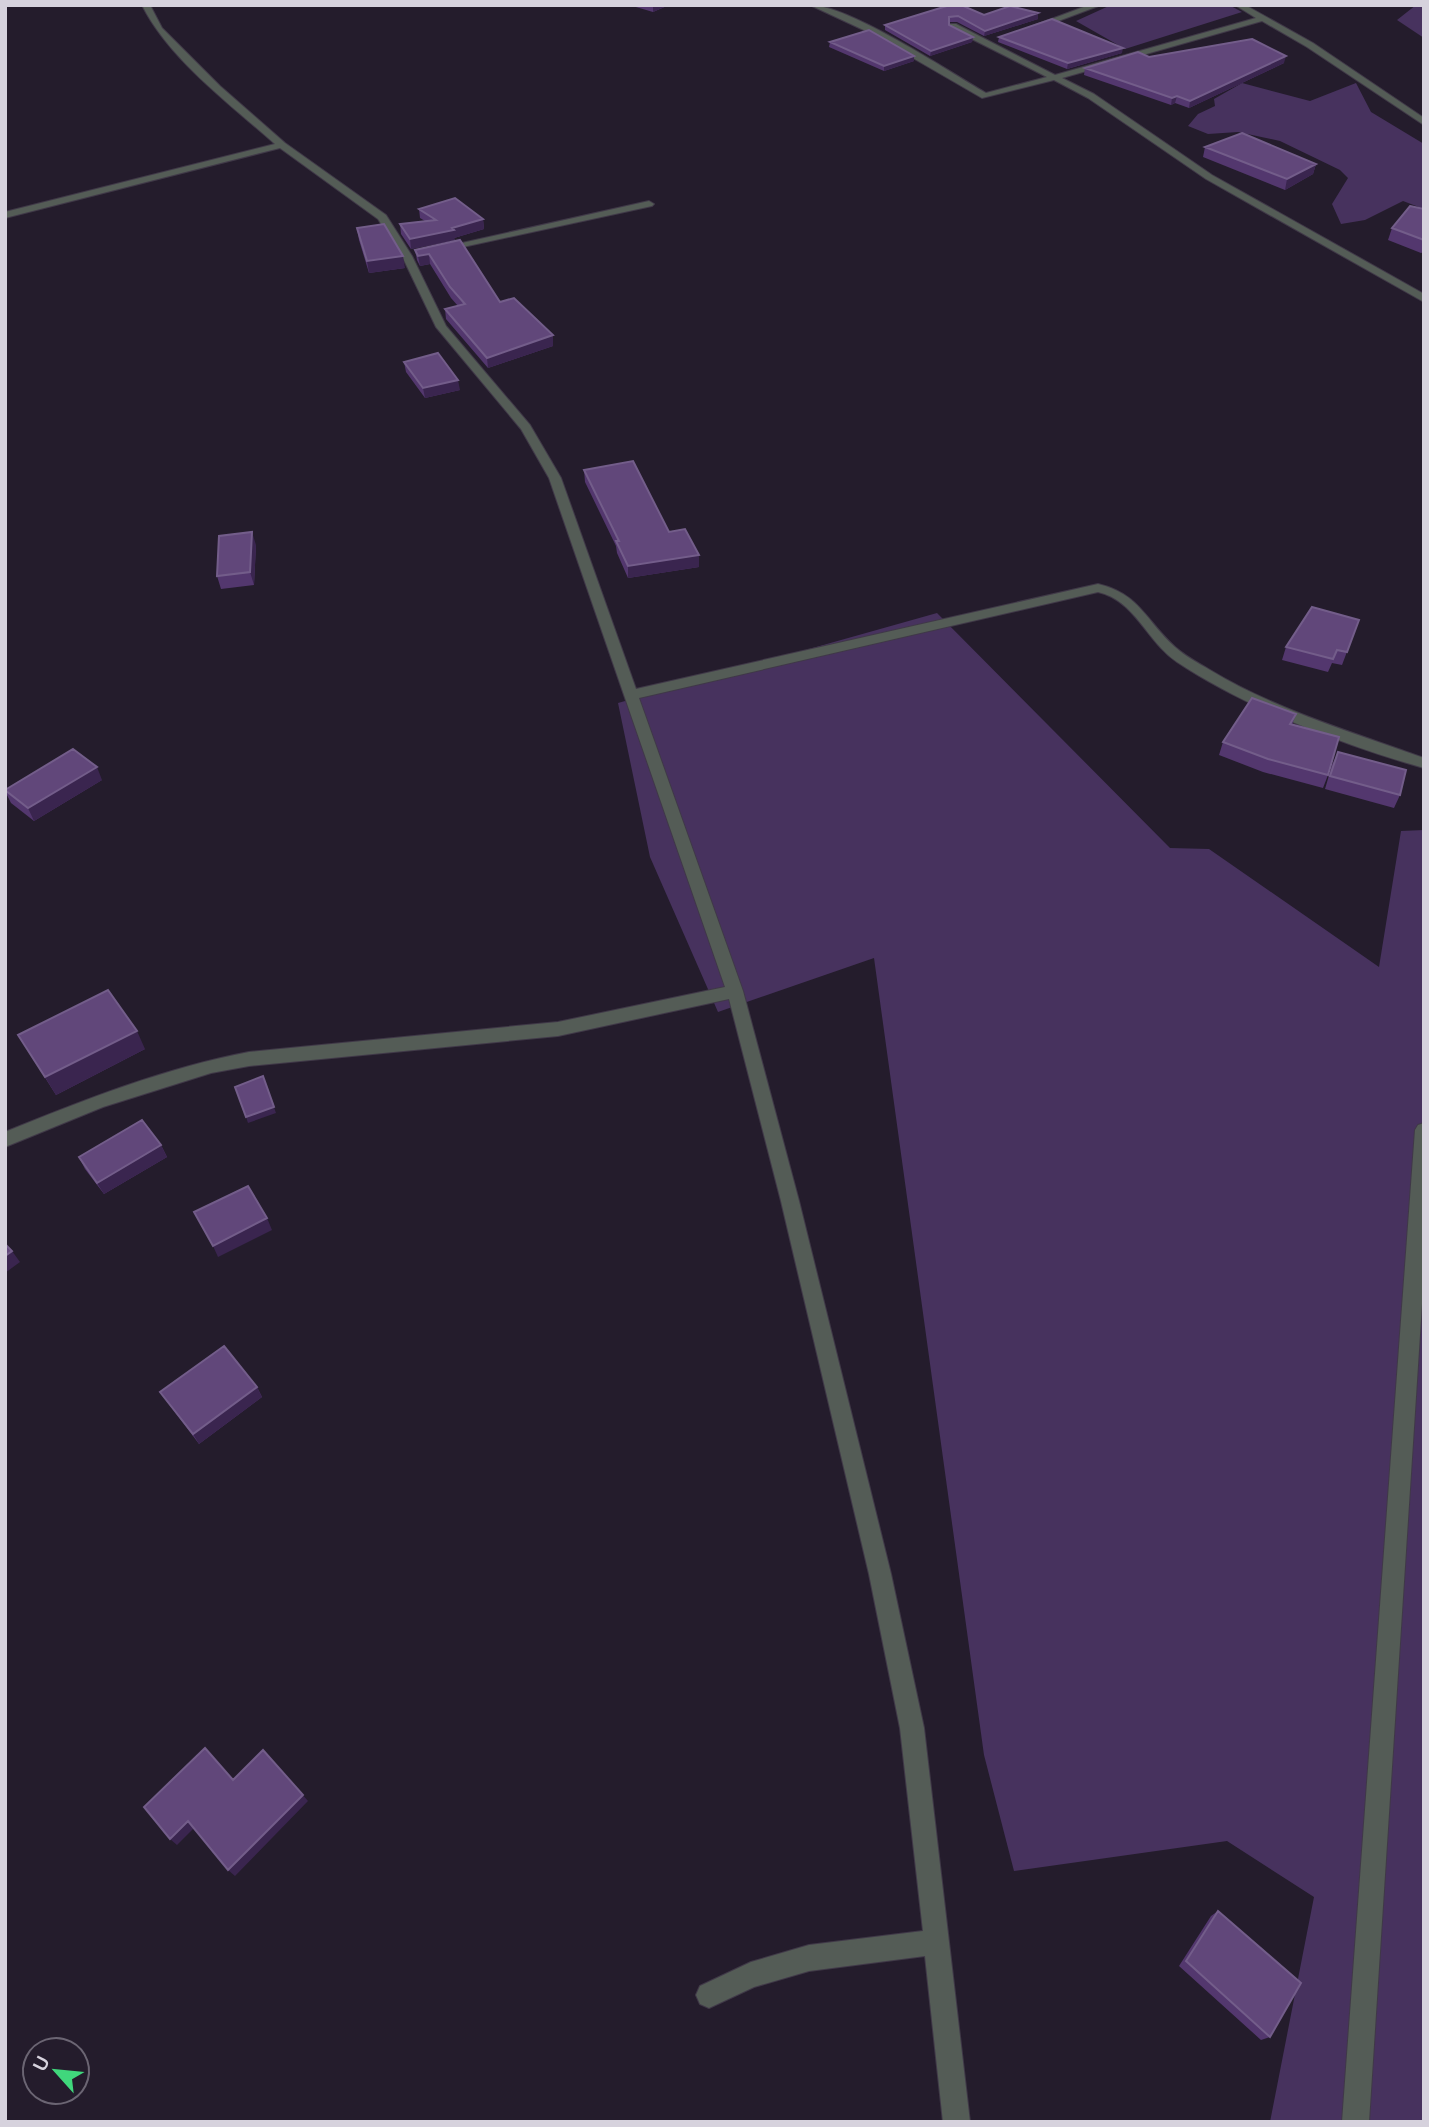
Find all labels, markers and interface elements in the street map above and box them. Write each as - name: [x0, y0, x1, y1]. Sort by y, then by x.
- north arrow: [21, 2036, 91, 2106]
- text: U: [27, 2052, 57, 2076]

